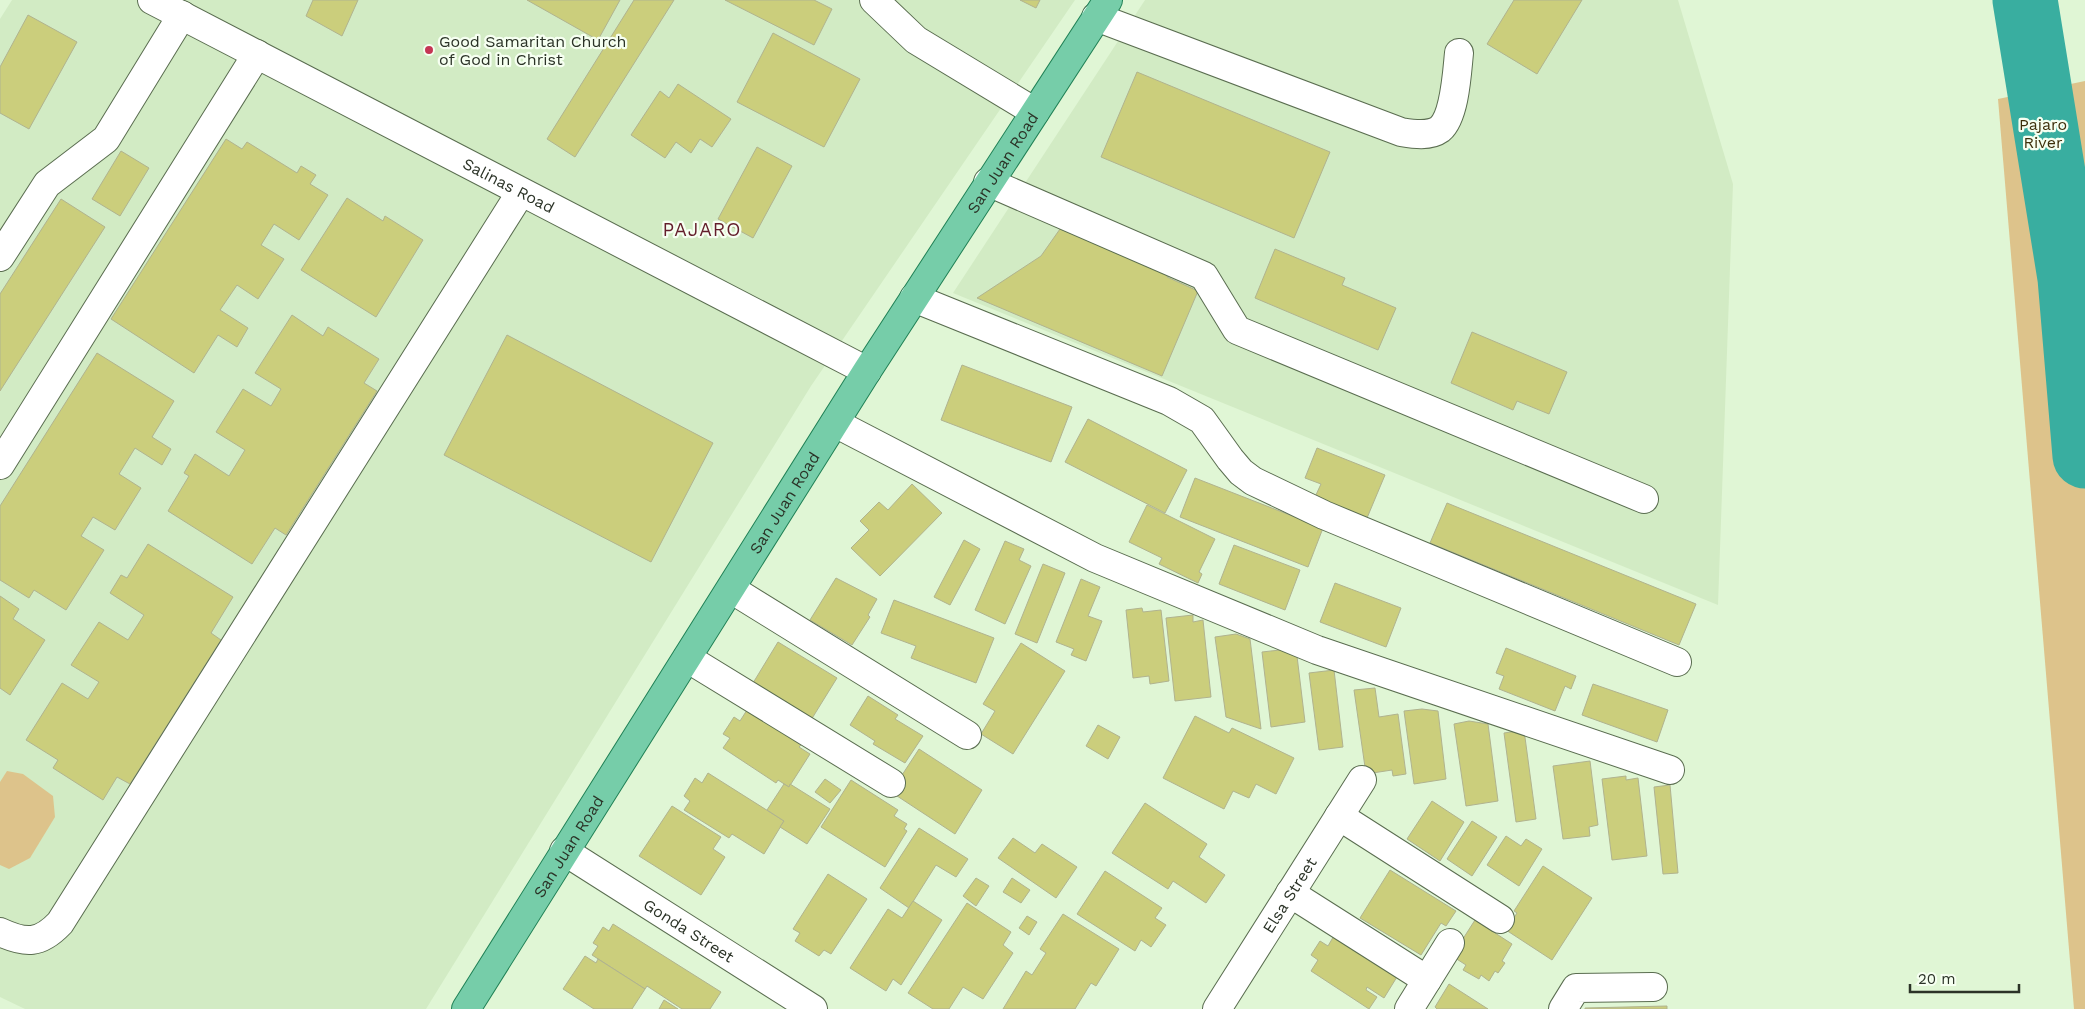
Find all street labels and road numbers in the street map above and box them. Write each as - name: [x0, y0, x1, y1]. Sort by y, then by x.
- street label: San Juan Road: [963, 109, 1042, 217]
- street label: Salinas Road: [460, 154, 557, 217]
- street label: San Juan Road: [746, 449, 824, 557]
- street label: San Juan Road: [530, 792, 608, 901]
- street label: Elsa Street: [1259, 854, 1321, 937]
- street label: Gonda Street: [640, 895, 738, 967]

